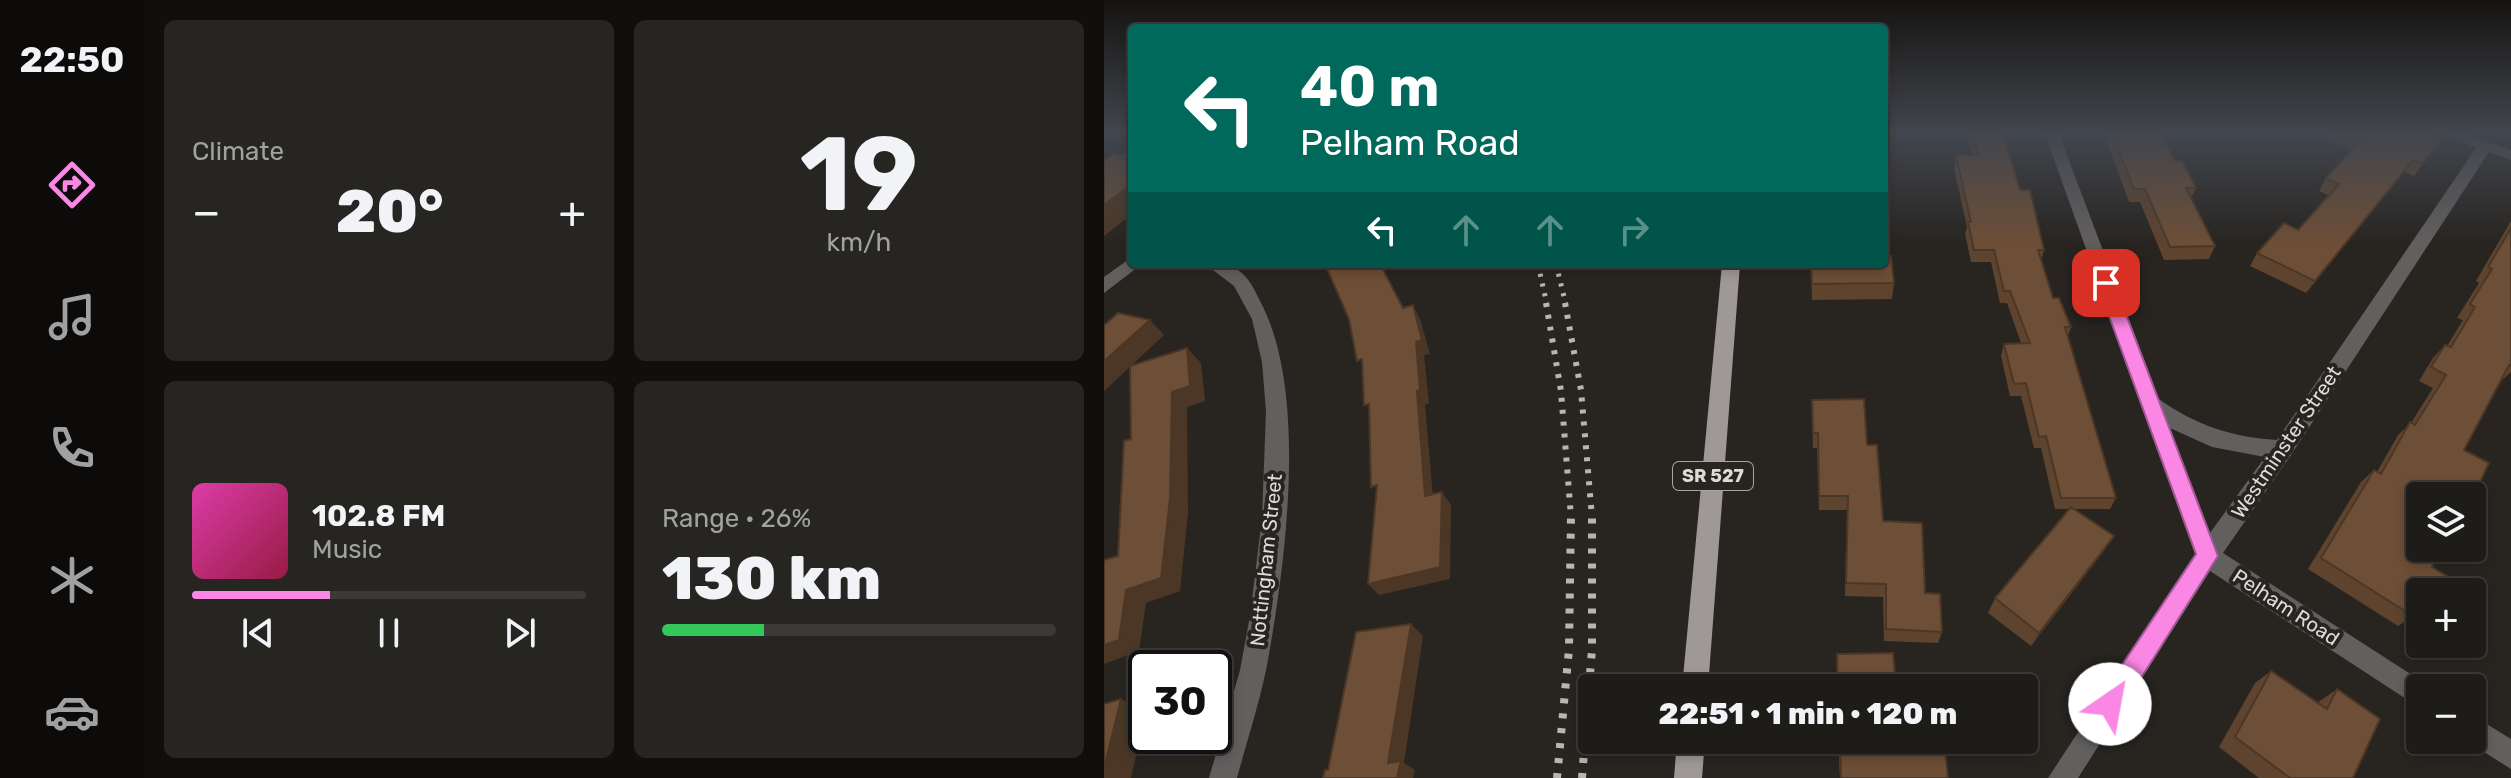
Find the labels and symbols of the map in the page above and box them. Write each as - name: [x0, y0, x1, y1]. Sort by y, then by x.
- pin: [2072, 249, 2140, 317]
- street label: Westminster Street: [2226, 361, 2346, 523]
- road number: SR 527: [1673, 462, 1753, 490]
- street label: Nottingham Street: [1245, 472, 1287, 648]
- street label: Pelham Road: [2228, 564, 2344, 650]
- speed limit sign: 30: [1128, 650, 1232, 754]
- position arrow: [2068, 662, 2152, 746]

